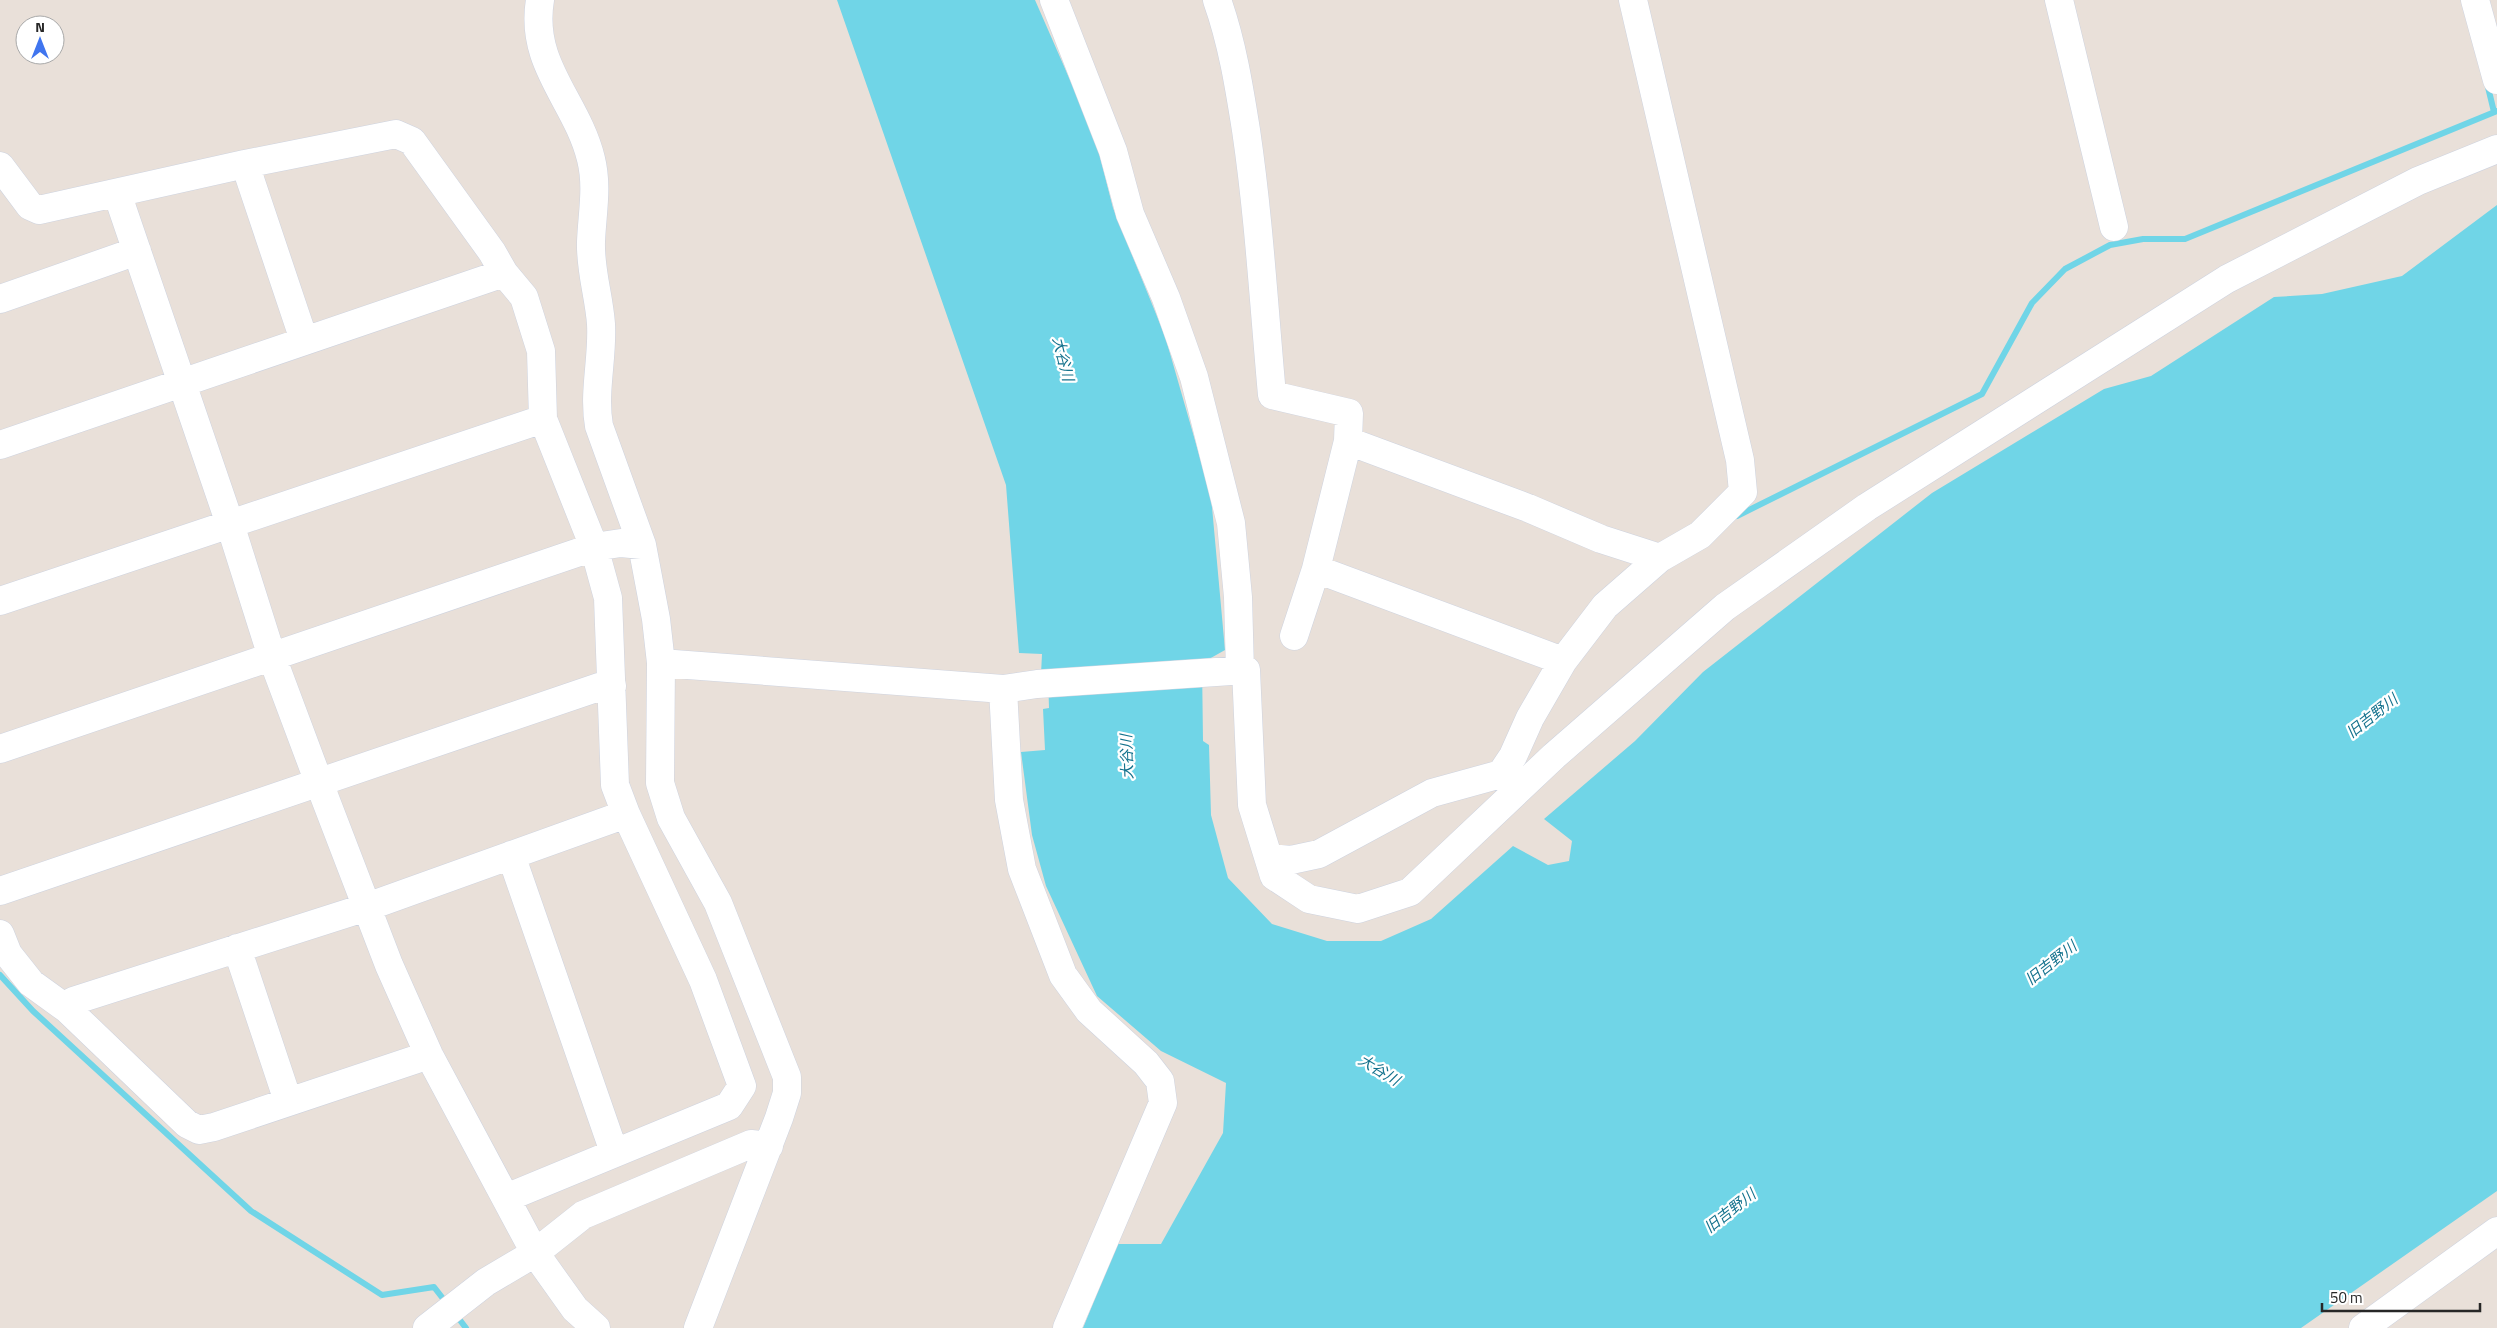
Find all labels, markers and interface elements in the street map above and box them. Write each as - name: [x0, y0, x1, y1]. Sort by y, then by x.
- north arrow: [15, 15, 65, 65]
- text: N: [35, 16, 45, 37]
- water label: 大谷川: [1047, 334, 1081, 385]
- water label: 旧吉野川: [2341, 687, 2404, 743]
- water label: 大谷川: [1114, 732, 1139, 780]
- water label: 旧吉野川: [2020, 934, 2083, 990]
- water label: 大谷川: [1354, 1048, 1406, 1092]
- water label: 旧吉野川: [1699, 1182, 1762, 1238]
- scale bar: [2322, 1280, 2480, 1312]
- text: 50 m: [2330, 1286, 2363, 1309]

